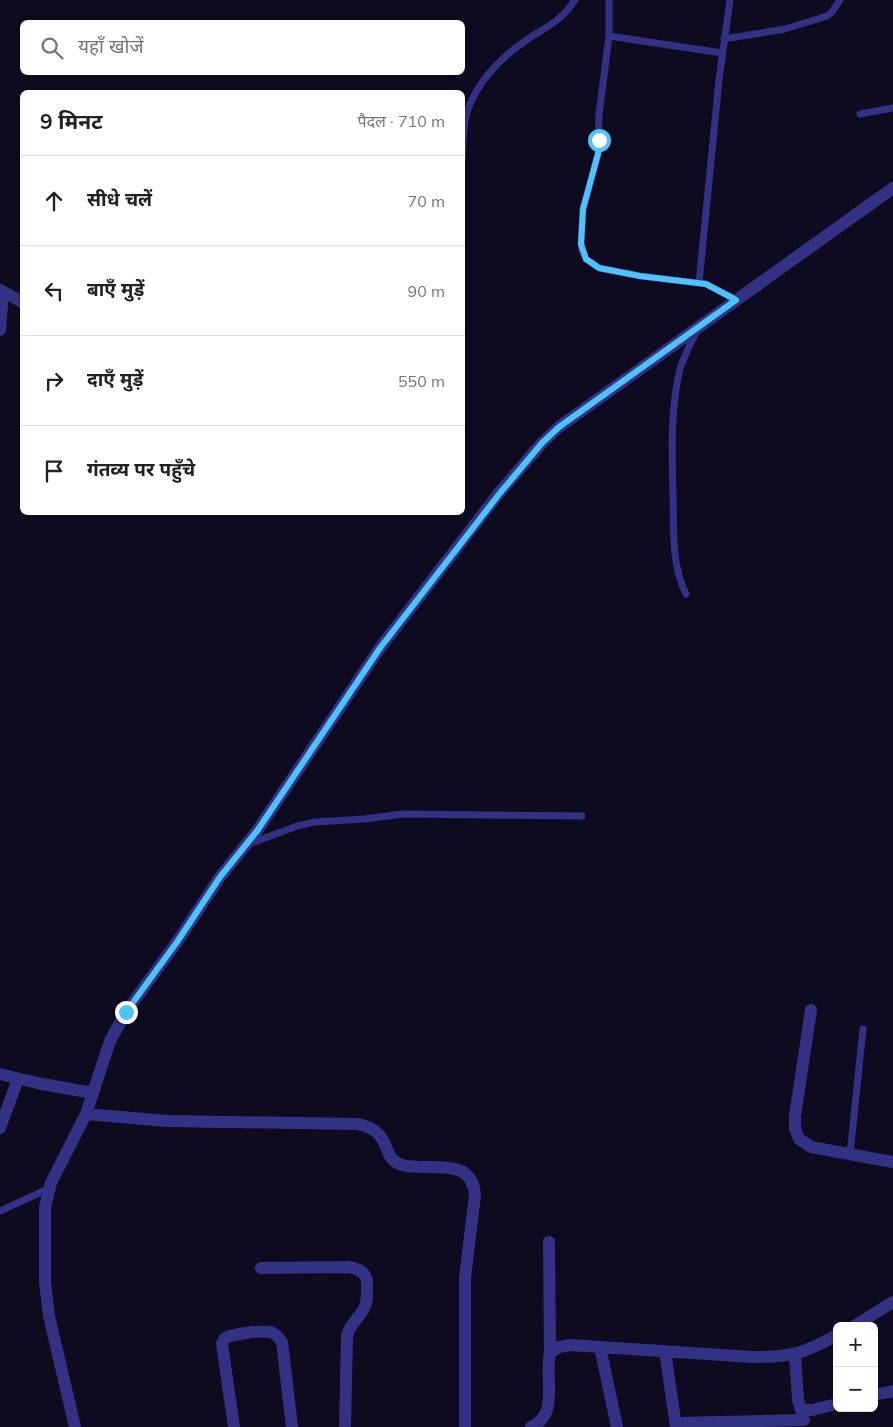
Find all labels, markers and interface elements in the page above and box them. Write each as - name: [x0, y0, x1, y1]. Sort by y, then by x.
- search box: [20, 20, 465, 75]
- icon: search: [38, 34, 66, 62]
- text: यहाँ खोजें: [78, 34, 144, 58]
- text: 9 मिनट: [40, 108, 102, 134]
- text: पैदल · 710 m: [357, 111, 445, 131]
- route start: [588, 129, 611, 152]
- icon: ahead: [40, 187, 68, 215]
- text: सीधे चलें: [87, 187, 152, 211]
- text: 70 m: [408, 191, 445, 211]
- icon: left: [40, 277, 68, 305]
- text: बाएँ मुड़ें: [87, 277, 144, 301]
- text: 90 m: [408, 281, 445, 301]
- icon: right: [40, 367, 68, 395]
- text: दाएँ मुड़ें: [87, 367, 143, 391]
- text: 550 m: [398, 371, 445, 391]
- icon: arrive: [40, 457, 68, 485]
- text: गंतव्य पर पहुँचे: [87, 457, 195, 481]
- route end: [115, 1001, 138, 1024]
- map controls: [833, 1322, 878, 1412]
- button: +: [833, 1322, 878, 1367]
- button: −: [833, 1367, 878, 1412]

